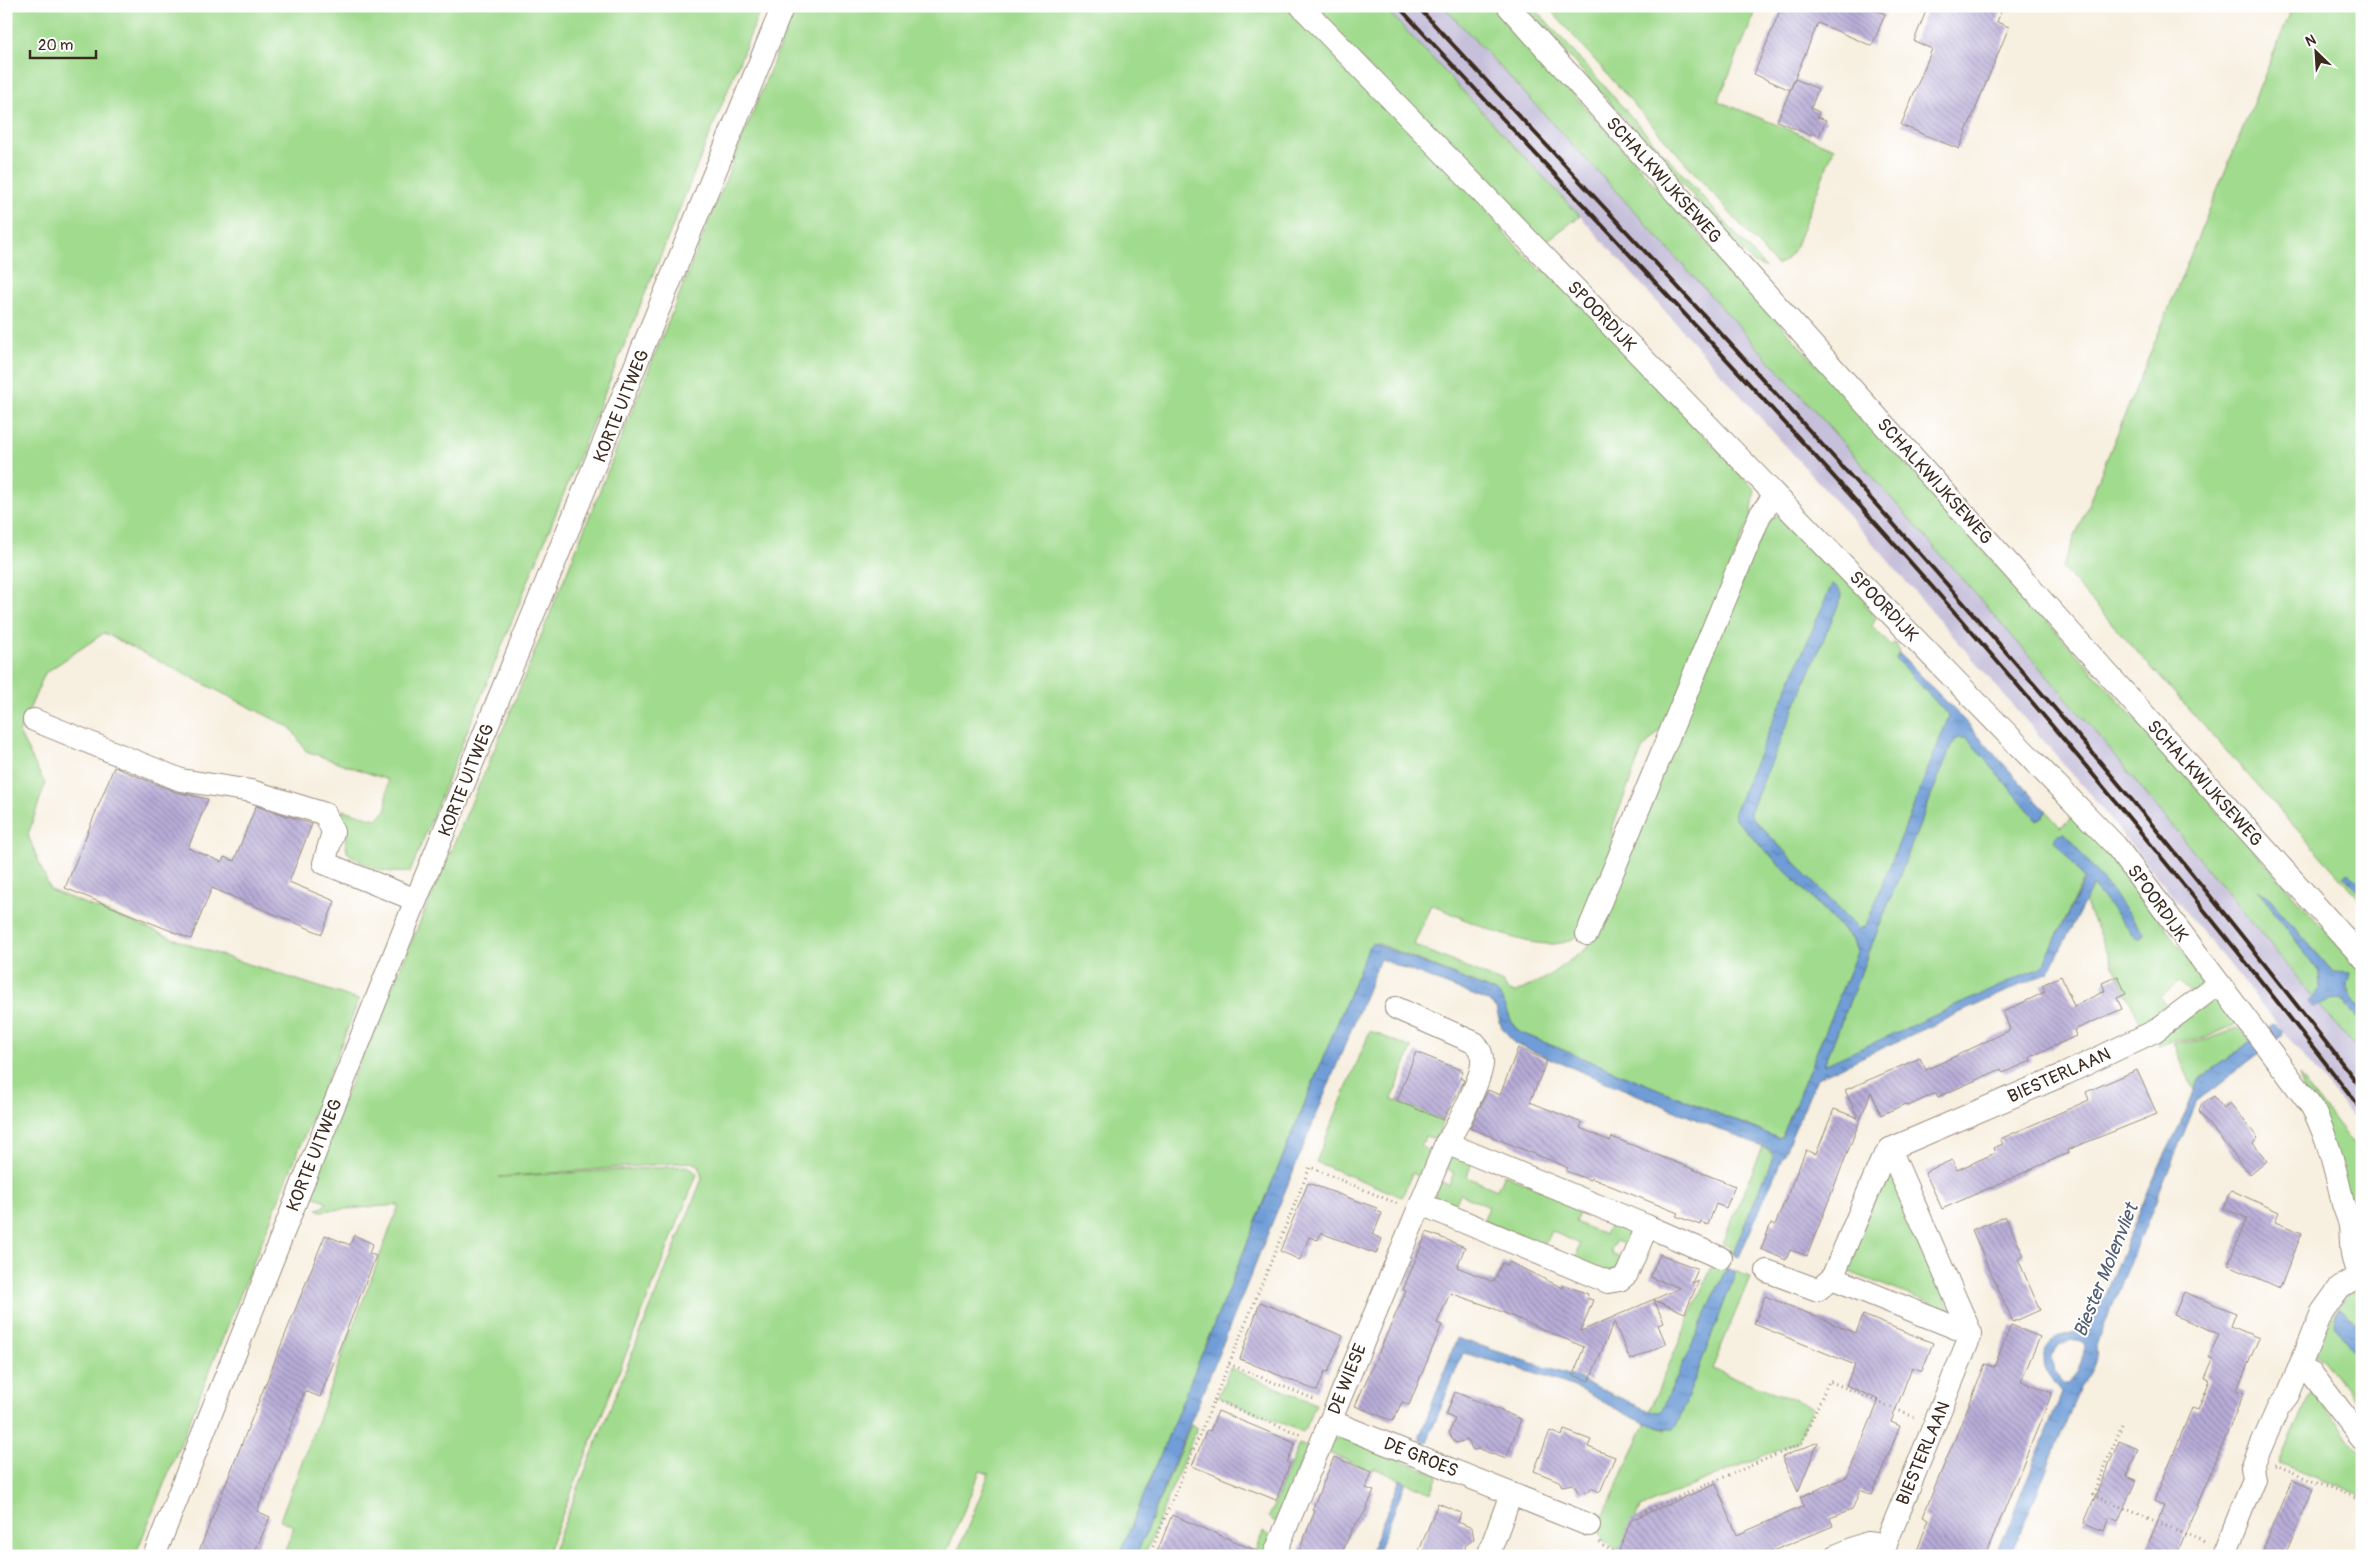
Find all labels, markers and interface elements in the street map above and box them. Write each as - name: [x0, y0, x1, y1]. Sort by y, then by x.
- scale bar: [30, 28, 96, 60]
- north arrow: [2290, 28, 2340, 78]
- text: N: [2303, 31, 2319, 50]
- text: 20 m: [38, 36, 73, 55]
- street label: SCHALKWIJKSEWEG: [1601, 112, 1726, 248]
- street label: SPOORDIJK: [1562, 276, 1641, 357]
- street label: KORTE UITWEG: [588, 346, 655, 466]
- street label: SCHALKWIJKSEWEG: [1872, 413, 1997, 549]
- street label: SPOORDIJK: [1844, 566, 1923, 647]
- street label: SCHALKWIJKSEWEG: [2142, 715, 2267, 851]
- street label: KORTE UITWEG: [433, 720, 500, 840]
- street label: SPOORDIJK: [2122, 860, 2193, 946]
- street label: BIESTERLAAN: [2004, 1042, 2114, 1108]
- street label: KORTE UITWEG: [281, 1095, 348, 1215]
- water label: Biester Molenvliet: [2068, 1198, 2144, 1340]
- street label: DE WIESE: [1323, 1340, 1372, 1418]
- street label: BIESTERLAAN: [1891, 1398, 1956, 1509]
- street label: DE GROES: [1380, 1432, 1461, 1483]

